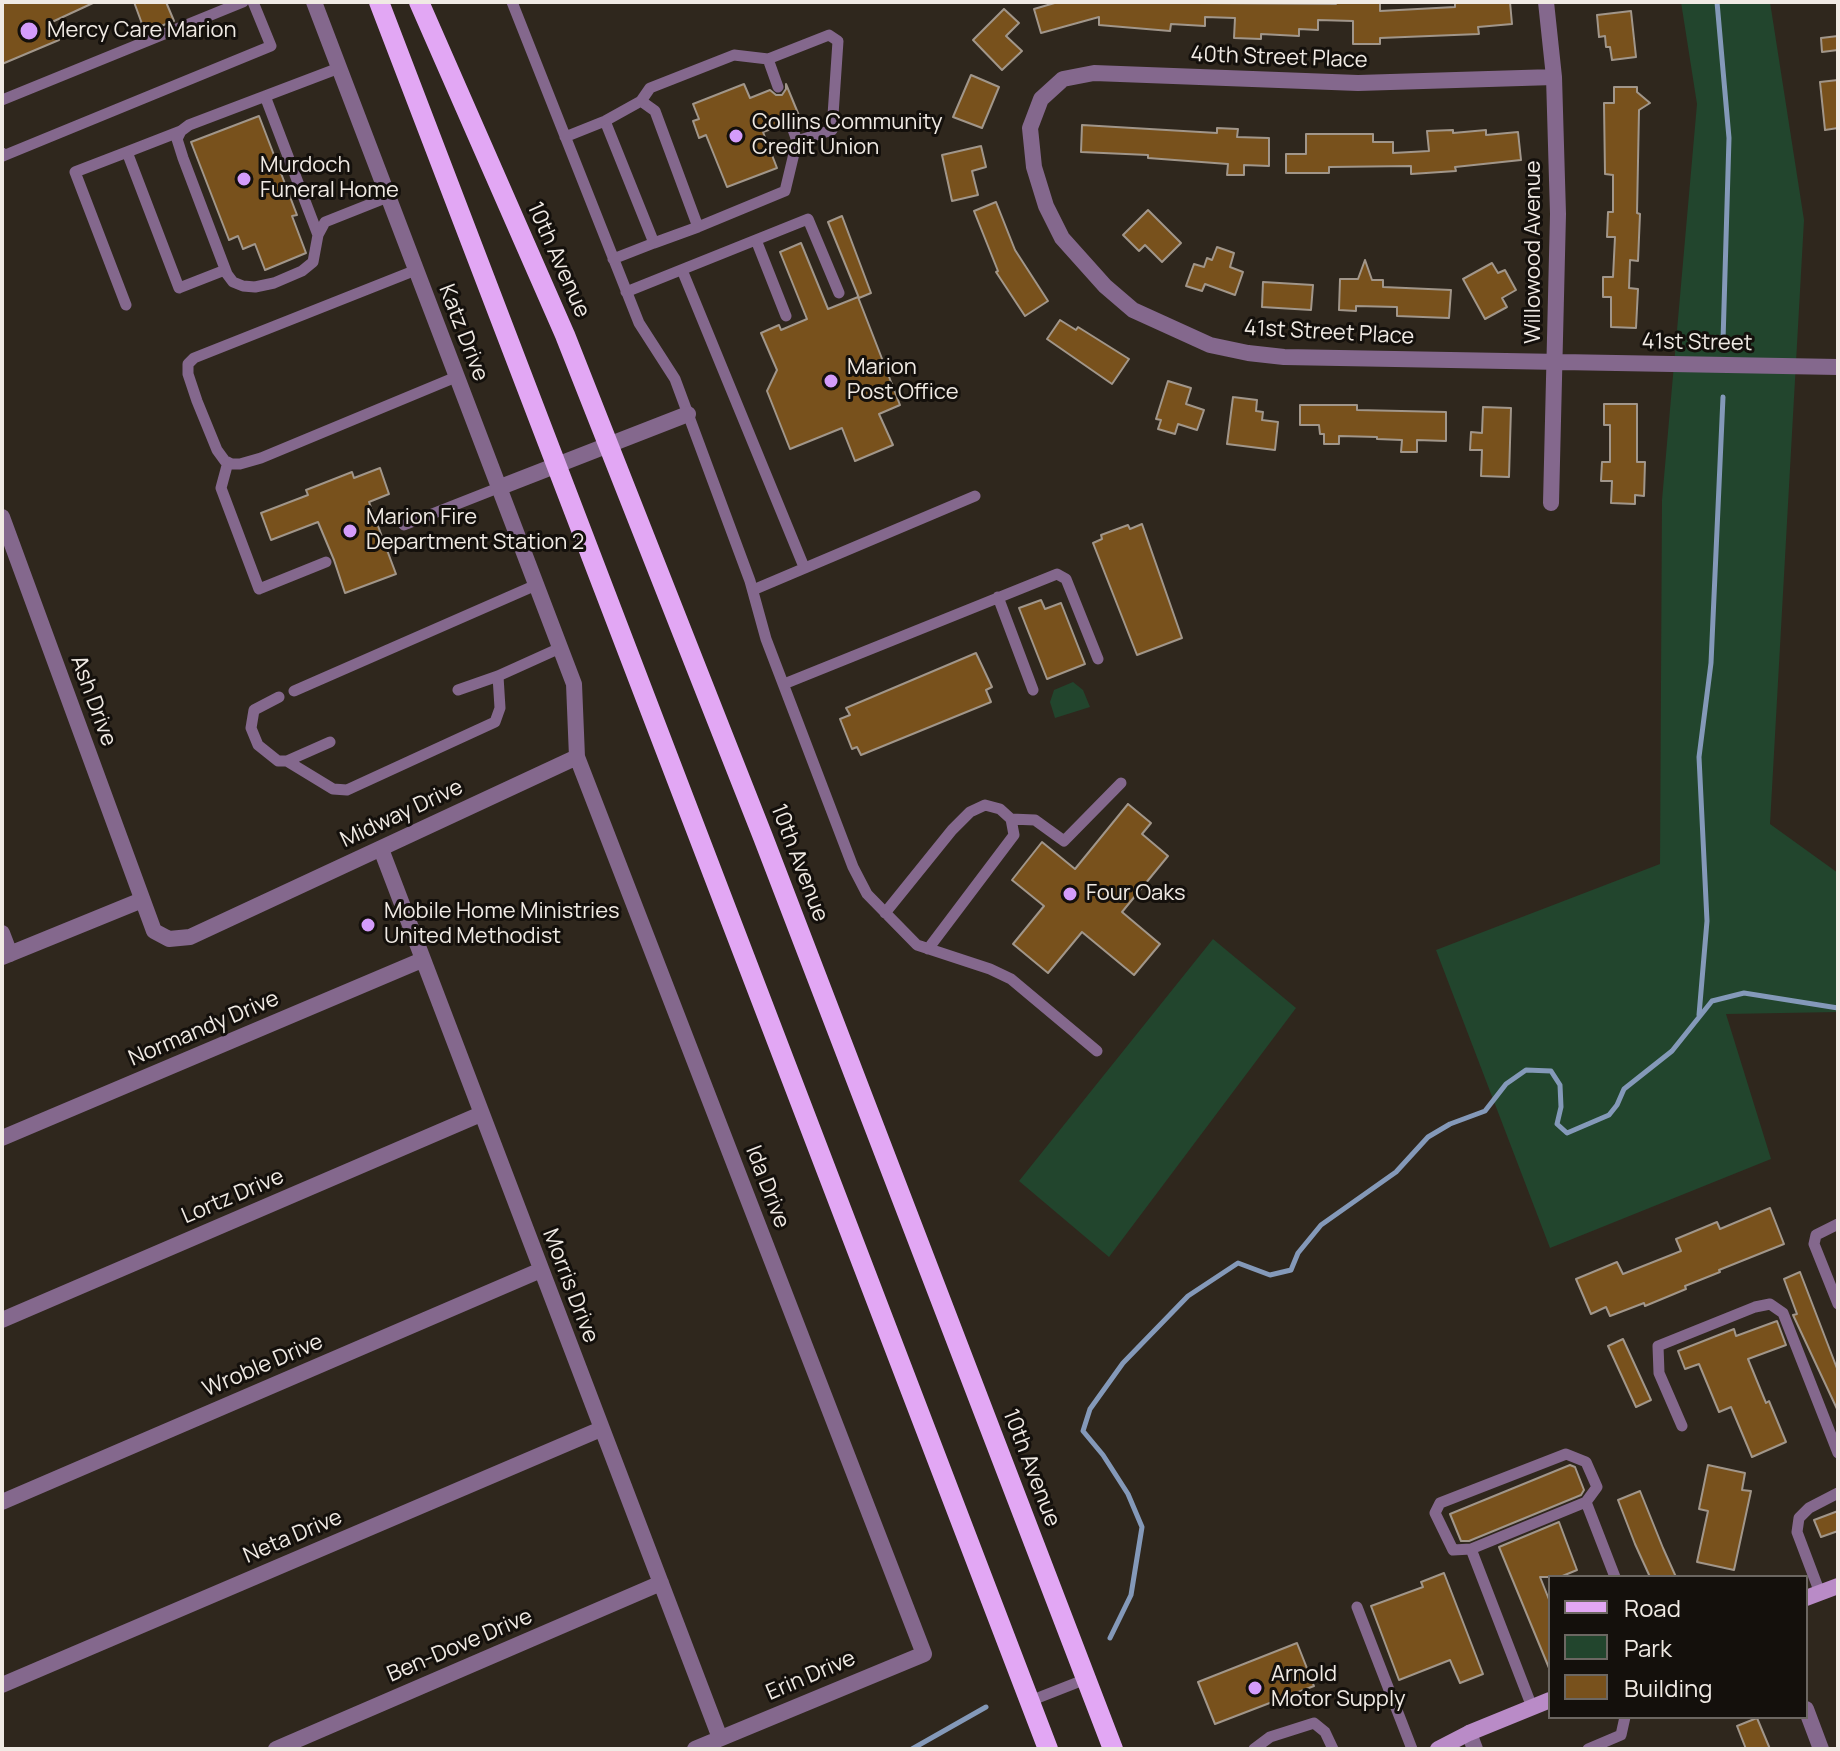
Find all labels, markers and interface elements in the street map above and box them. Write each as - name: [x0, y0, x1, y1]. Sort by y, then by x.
- place label: Mercy Care Marion: [47, 18, 237, 44]
- marker: Mercy Care Marion: [18, 20, 40, 42]
- street label: 40th Street Place: [1190, 42, 1368, 74]
- place label: Collins Community Credit Union: [752, 110, 943, 162]
- marker: Collins Community Credit Union: [727, 127, 745, 145]
- place label: Murdoch Funeral Home: [260, 153, 399, 204]
- street label: Willowood Avenue: [1521, 160, 1547, 344]
- marker: Murdoch Funeral Home: [235, 170, 253, 188]
- street label: 10th Avenue: [521, 198, 595, 322]
- street label: Katz Drive: [432, 281, 494, 385]
- street label: 41st Street Place: [1243, 315, 1415, 351]
- street label: 41st Street: [1641, 329, 1753, 357]
- place label: Marion Post Office: [847, 355, 959, 406]
- marker: Marion Post Office: [822, 372, 840, 390]
- place label: Marion Fire Department Station 2: [366, 505, 584, 556]
- marker: Marion Fire Department Station 2: [341, 522, 359, 540]
- street label: Ash Drive: [64, 652, 122, 750]
- street label: Midway Drive: [337, 774, 467, 854]
- street label: 10th Avenue: [765, 801, 833, 925]
- place label: Four Oaks: [1086, 881, 1186, 907]
- marker: Four Oaks: [1061, 885, 1079, 903]
- place label: Mobile Home Ministries United Methodist: [384, 899, 620, 950]
- marker: Mobile Home Ministries United Methodist: [359, 916, 377, 934]
- street label: Normandy Drive: [125, 986, 283, 1072]
- street label: Ida Drive: [739, 1142, 795, 1232]
- street label: Lortz Drive: [178, 1164, 288, 1230]
- street label: Morris Drive: [536, 1225, 604, 1347]
- street label: Wroble Drive: [199, 1329, 327, 1403]
- street label: 10th Avenue: [997, 1406, 1065, 1530]
- street label: Neta Drive: [240, 1504, 346, 1570]
- legend: [1548, 1575, 1808, 1719]
- text: Road: [1624, 1591, 1681, 1624]
- street label: Ben-Dove Drive: [383, 1604, 537, 1688]
- text: Park: [1624, 1631, 1672, 1664]
- street label: Erin Drive: [762, 1645, 860, 1707]
- place label: Arnold Motor Supply: [1271, 1662, 1406, 1714]
- text: Building: [1624, 1671, 1712, 1704]
- marker: Arnold Motor Supply: [1246, 1679, 1264, 1697]

